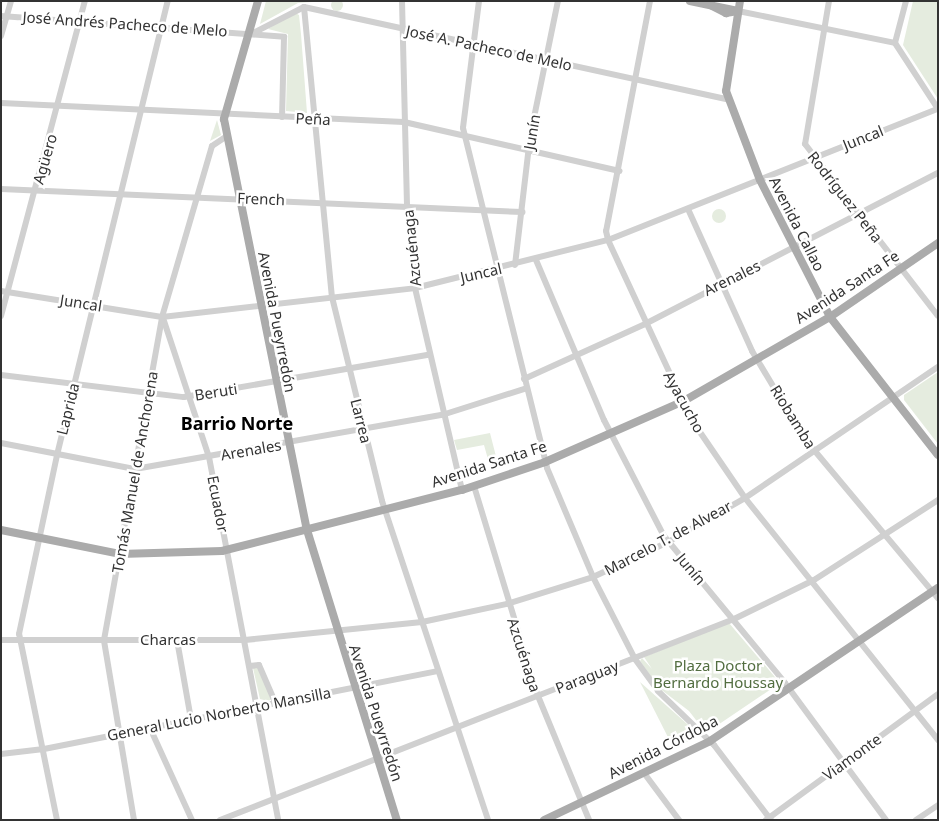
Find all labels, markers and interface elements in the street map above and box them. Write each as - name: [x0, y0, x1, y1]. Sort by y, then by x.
- street label: José Andrés Pacheco de Melo: [22, 8, 228, 40]
- street label: José A. Pacheco de Melo: [404, 22, 574, 74]
- street label: Peña: [295, 109, 331, 129]
- street label: Junín: [520, 113, 544, 151]
- street label: Juncal: [840, 122, 886, 154]
- street label: Agüero: [29, 132, 61, 186]
- street label: Rodríguez Peña: [804, 148, 886, 246]
- street label: Avenida Callao: [765, 174, 829, 274]
- street label: French: [237, 189, 285, 209]
- street label: Azcuénaga: [399, 209, 425, 287]
- street label: Avenida Santa Fe: [792, 247, 902, 327]
- street label: Avenida Pueyrredón: [255, 250, 299, 394]
- street label: Arenales: [701, 257, 763, 299]
- street label: Juncal: [458, 259, 504, 287]
- street label: Juncal: [59, 291, 103, 315]
- street label: Ayacucho: [660, 368, 708, 436]
- street label: Tomás Manuel de Anchorena: [108, 370, 162, 574]
- street label: Beruti: [193, 380, 239, 404]
- street label: Laprida: [53, 381, 83, 437]
- street label: Riobamba: [766, 382, 820, 452]
- street label: Larrea: [347, 397, 375, 445]
- district label: Barrio Norte: [181, 412, 293, 434]
- street label: Arenales: [219, 436, 283, 464]
- street label: Avenida Santa Fe: [429, 437, 549, 491]
- street label: Ecuador: [204, 474, 232, 534]
- street label: Marcelo T. de Alvear: [601, 497, 735, 579]
- street label: Junín: [673, 550, 709, 588]
- street label: Azcuénaga: [504, 616, 544, 694]
- street label: Charcas: [140, 631, 196, 649]
- street label: Avenida Pueyrredón: [345, 642, 407, 784]
- park label: Plaza Doctor Bernardo Houssay: [653, 656, 783, 691]
- street label: Paraguay: [553, 657, 621, 697]
- street label: General Lucio Norberto Mansilla: [105, 683, 333, 745]
- street label: Avenida Córdoba: [605, 712, 721, 782]
- street label: Viamonte: [819, 730, 885, 784]

